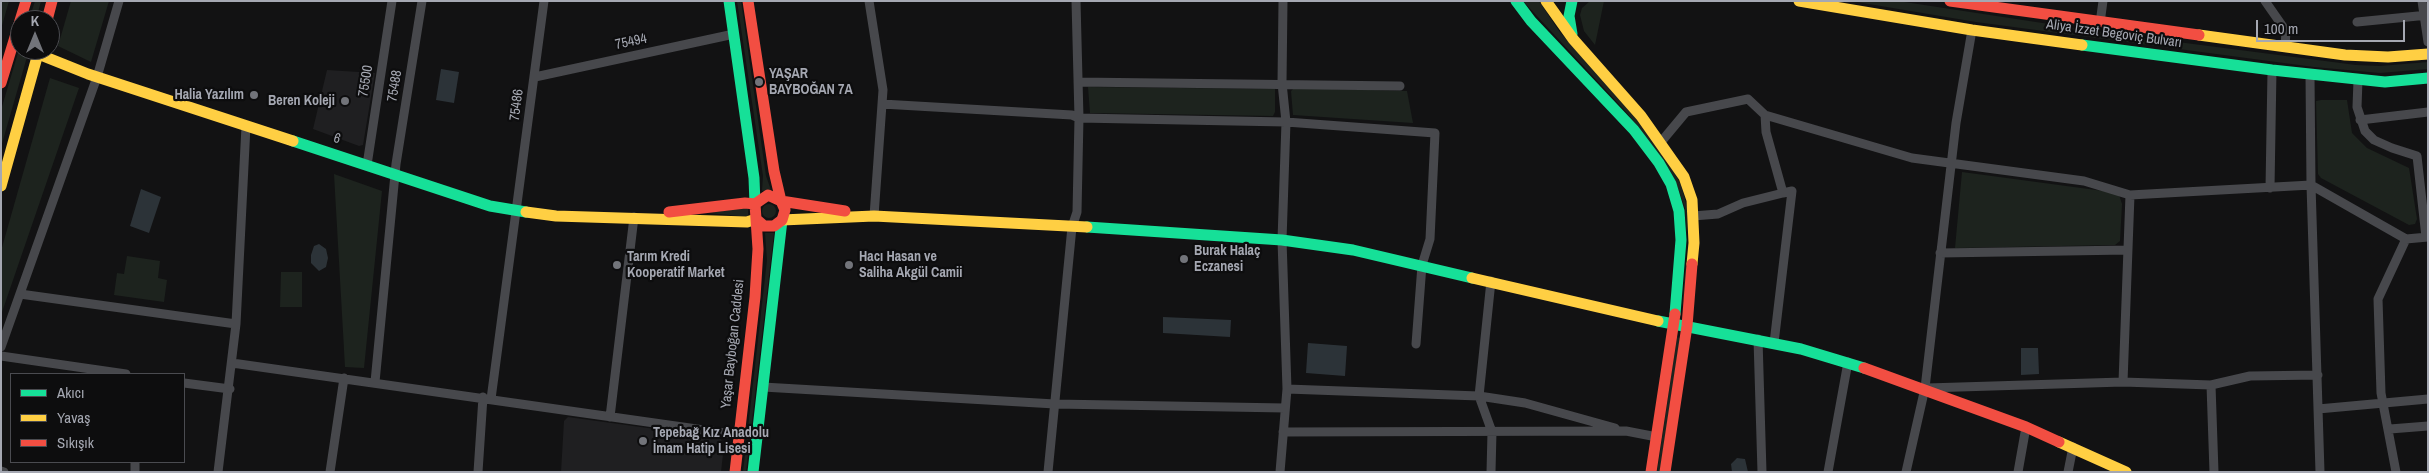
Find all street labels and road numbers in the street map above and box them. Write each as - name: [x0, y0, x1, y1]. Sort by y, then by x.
- street label: Aliya İzzet Begoviç Bulvarı: [2045, 16, 2183, 52]
- street label: 75494: [614, 30, 648, 54]
- street label: 75500: [355, 64, 377, 98]
- street label: 75488: [384, 69, 406, 103]
- street label: 75486: [507, 88, 527, 122]
- street label: 6: [331, 130, 343, 148]
- street label: Yaşar Bayboğan Caddesi: [718, 278, 748, 410]

